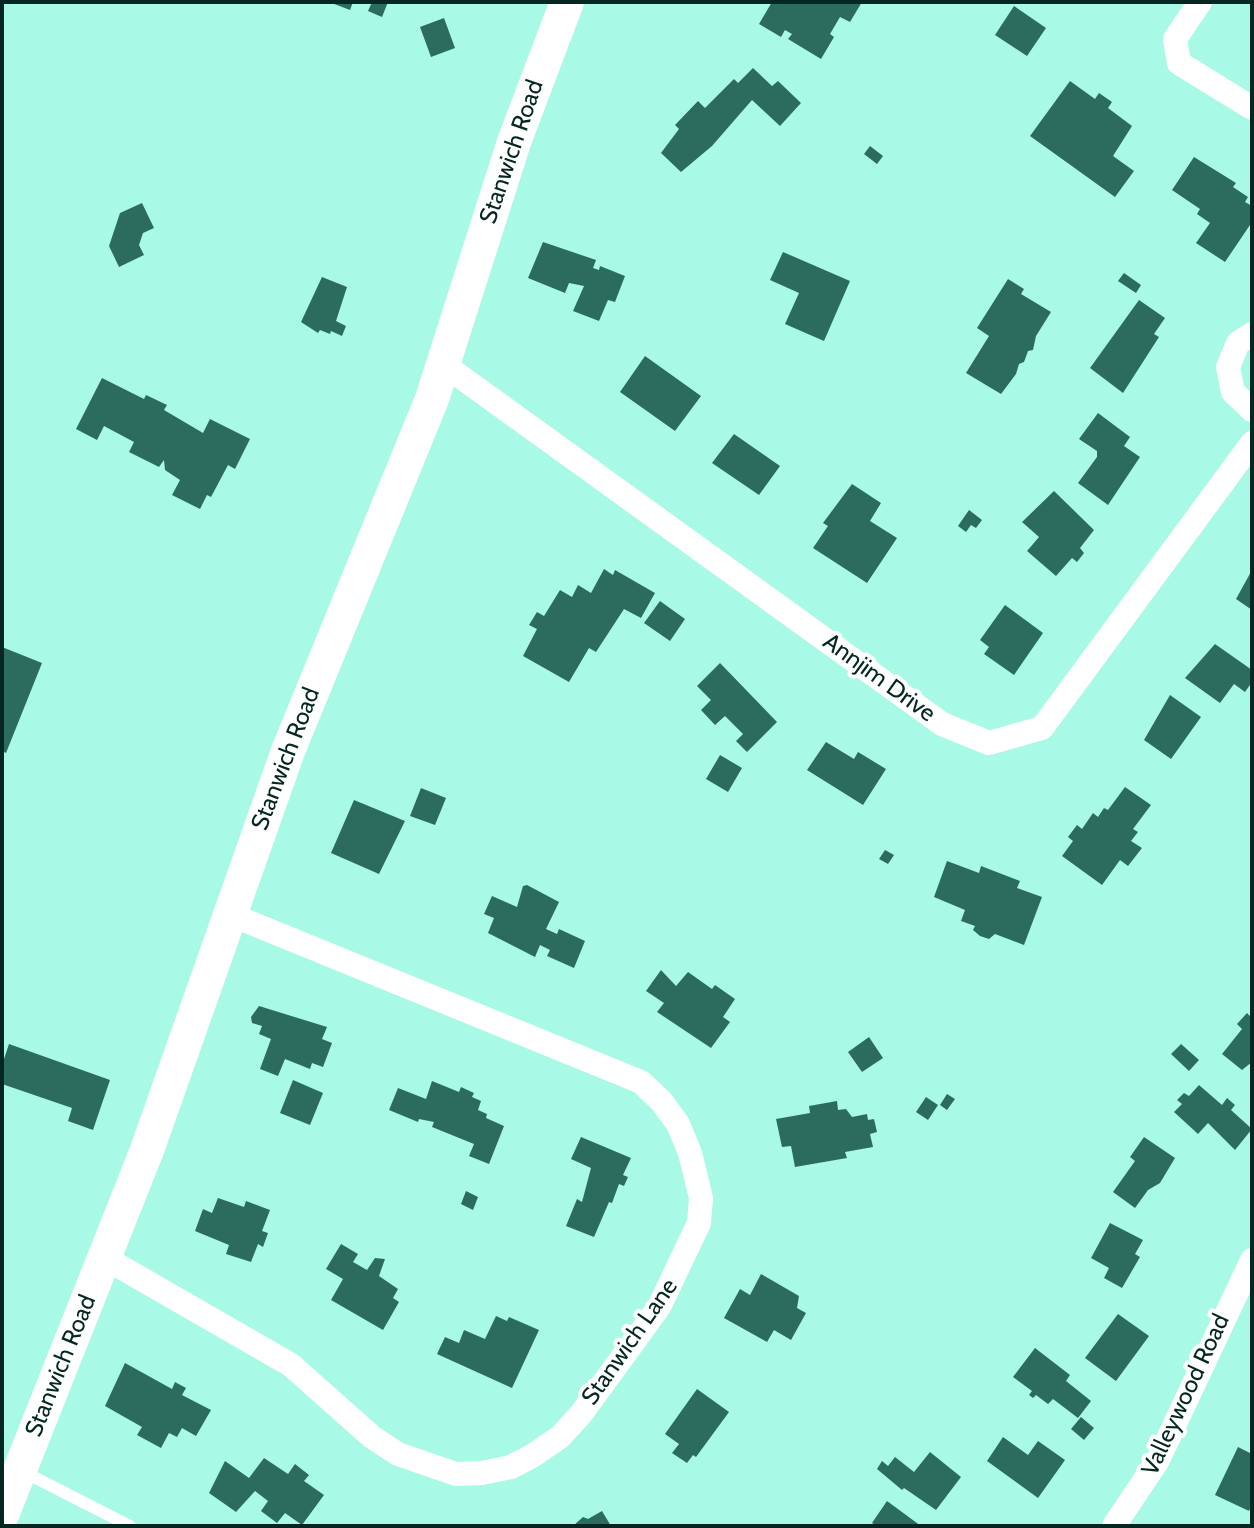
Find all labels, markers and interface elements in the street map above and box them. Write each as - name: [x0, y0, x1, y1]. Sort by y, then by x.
- street label: Stanwich Road: [474, 76, 550, 228]
- street label: Annjim Drive: [817, 628, 941, 728]
- street label: Stanwich Road: [246, 684, 326, 834]
- street label: Stanwich Lane: [576, 1273, 684, 1411]
- street label: Stanwich Road: [19, 1291, 103, 1441]
- street label: Valleywood Road: [1136, 1310, 1236, 1480]

